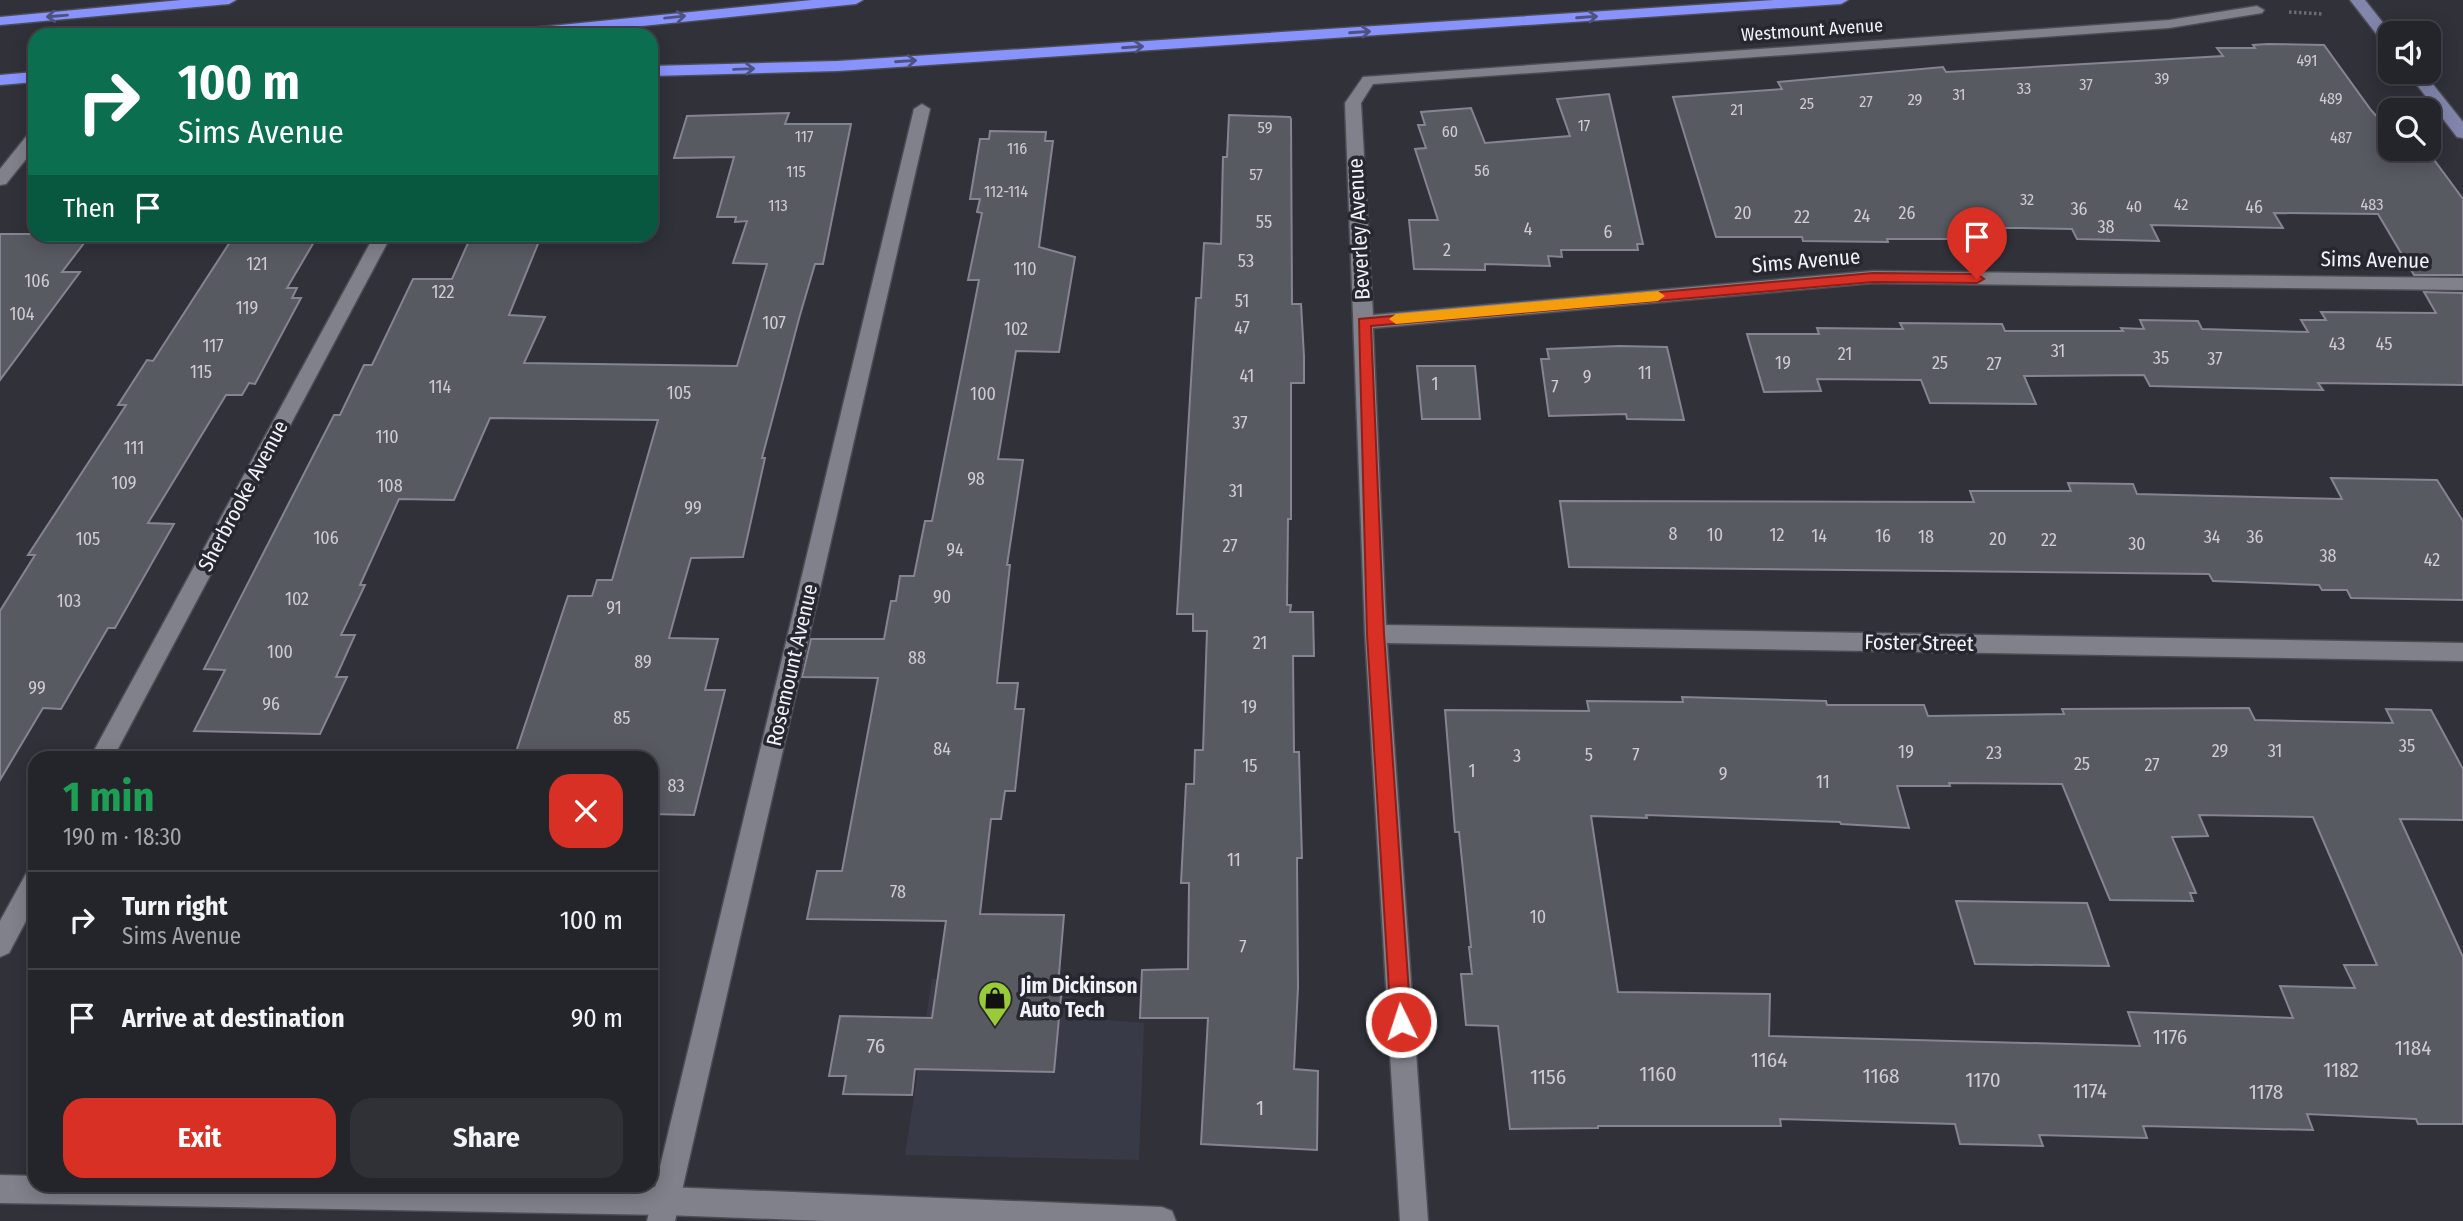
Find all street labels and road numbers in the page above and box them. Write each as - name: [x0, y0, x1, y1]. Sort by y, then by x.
- street label: Westmount Avenue: [1740, 14, 1884, 46]
- street label: Beverley Avenue: [1342, 157, 1376, 301]
- street label: Sims Avenue: [1751, 243, 1861, 279]
- street label: Sims Avenue: [2320, 246, 2430, 274]
- street label: Sherbrooke Avenue: [192, 416, 294, 576]
- street label: Rosemount Avenue: [761, 581, 823, 749]
- street label: Foster Street: [1864, 629, 1974, 657]

